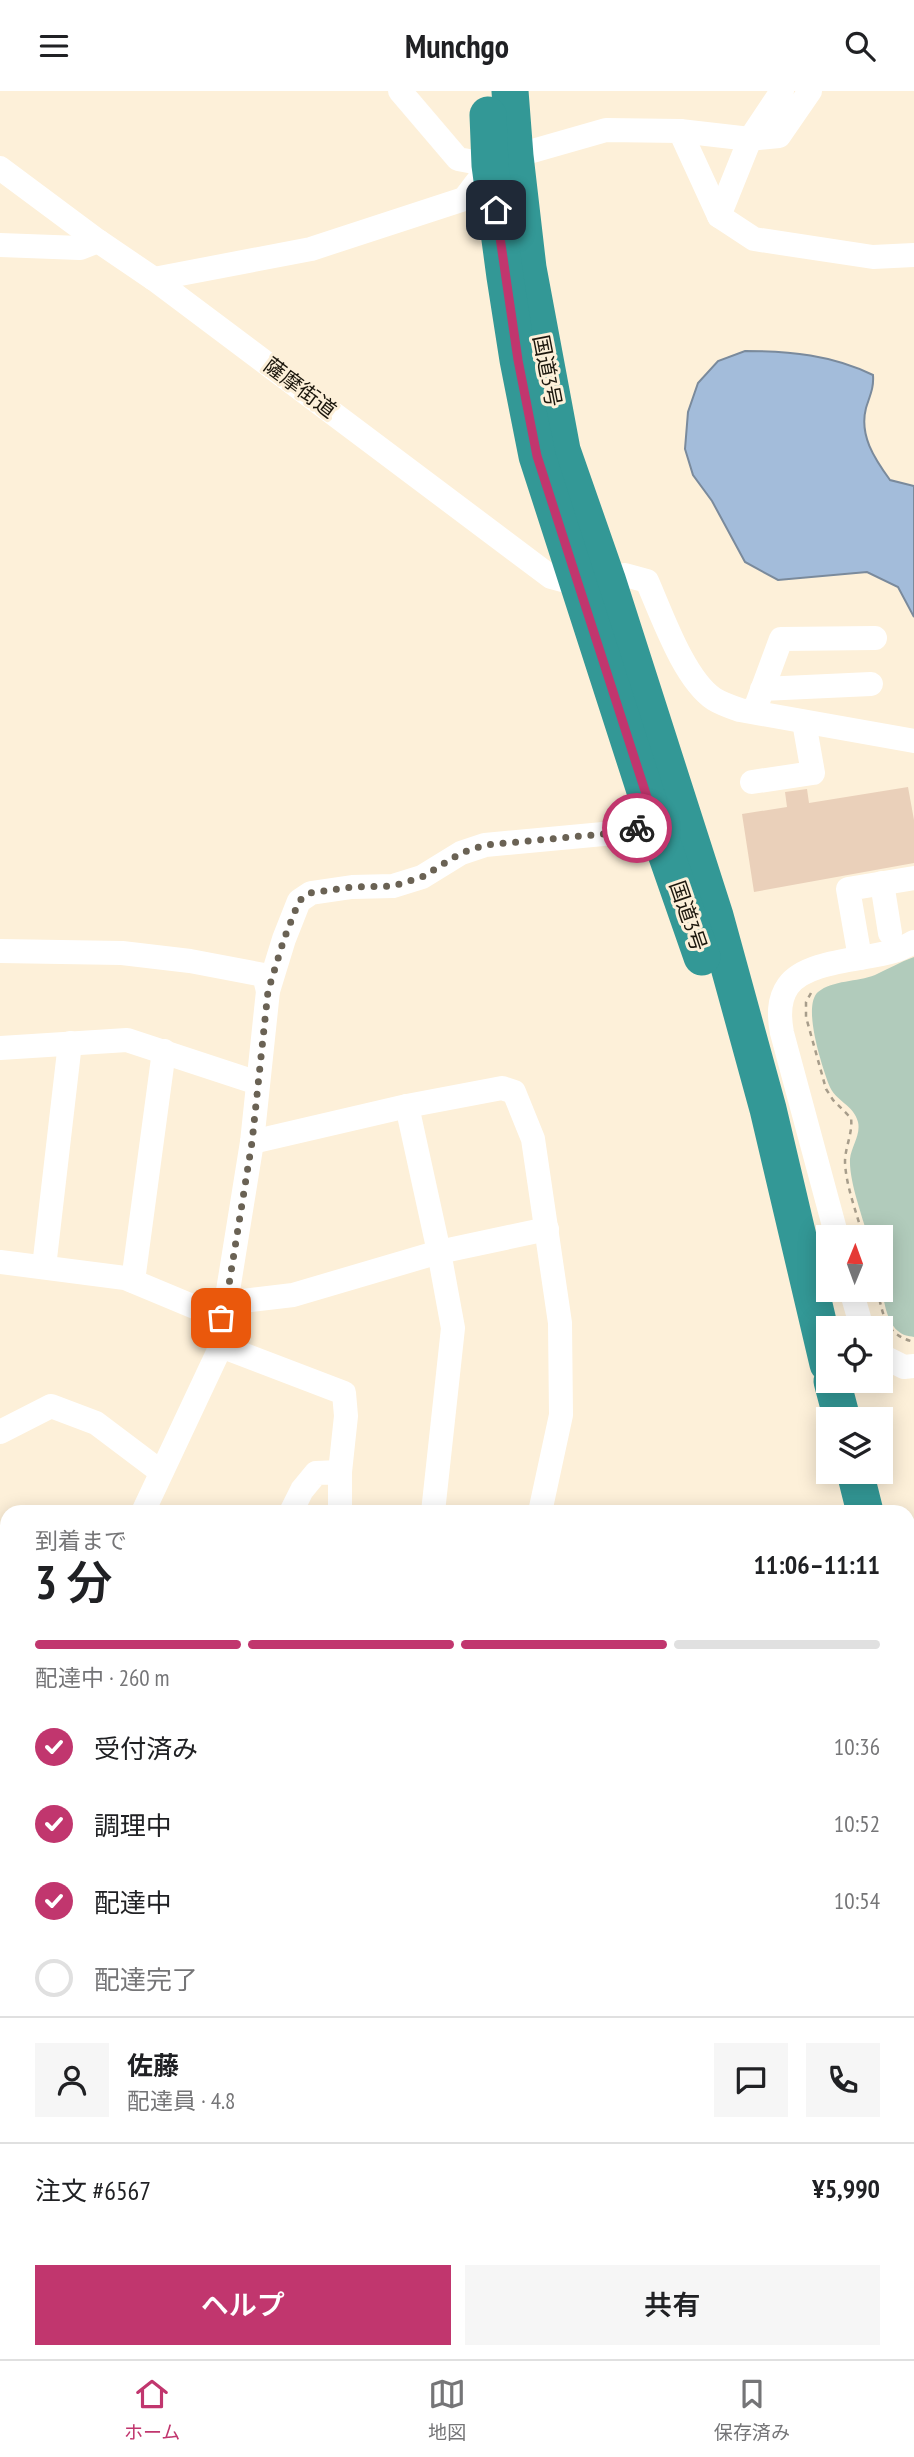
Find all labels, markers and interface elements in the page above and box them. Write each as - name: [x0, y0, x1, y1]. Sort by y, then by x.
- text: Munchgo: [405, 25, 509, 67]
- icon: menu: [35, 27, 73, 65]
- icon: search: [841, 27, 879, 65]
- pin: [466, 180, 526, 240]
- icon: home: [477, 191, 515, 229]
- street label: 国道3号: [527, 333, 568, 409]
- street label: 薩摩街道: [259, 352, 342, 424]
- courier: [602, 793, 672, 863]
- icon: bike: [618, 809, 656, 847]
- street label: 国道3号: [664, 877, 713, 954]
- north arrow: [816, 1225, 892, 1302]
- map controls: [816, 1225, 893, 1484]
- pin: [191, 1288, 251, 1348]
- icon: bag: [202, 1299, 240, 1337]
- button: locate: [816, 1316, 893, 1393]
- button: layers: [816, 1407, 893, 1484]
- text: 到着まで: [35, 1526, 127, 1555]
- text: 11:06–11:11: [753, 1548, 880, 1581]
- text: 3 分: [35, 1552, 112, 1612]
- text: 配達中 · 260 m: [35, 1663, 170, 1692]
- icon: check: [35, 1728, 73, 1766]
- text: 受付済み: [94, 1732, 198, 1765]
- text: 10:36: [834, 1732, 880, 1761]
- icon: check: [35, 1805, 73, 1843]
- text: 調理中: [94, 1809, 172, 1842]
- text: 10:52: [834, 1809, 880, 1838]
- icon: check: [35, 1882, 73, 1920]
- text: 配達中: [94, 1886, 172, 1919]
- text: 10:54: [834, 1886, 880, 1915]
- text: 配達完了: [94, 1963, 198, 1996]
- button: person: [35, 2043, 109, 2117]
- button: chat: [714, 2043, 788, 2117]
- button: phone: [806, 2043, 880, 2117]
- text: 佐藤: [127, 2049, 179, 2082]
- text: 配達員 · 4.8: [127, 2086, 235, 2115]
- text: ¥5,990: [812, 2172, 880, 2205]
- text: 注文 #6567: [35, 2174, 151, 2207]
- button: ヘルプ: [35, 2265, 451, 2345]
- button: 共有: [465, 2265, 880, 2345]
- tab: ホーム: [124, 2375, 180, 2444]
- tab: 地図: [428, 2375, 466, 2444]
- tab: 保存済み: [714, 2375, 790, 2444]

